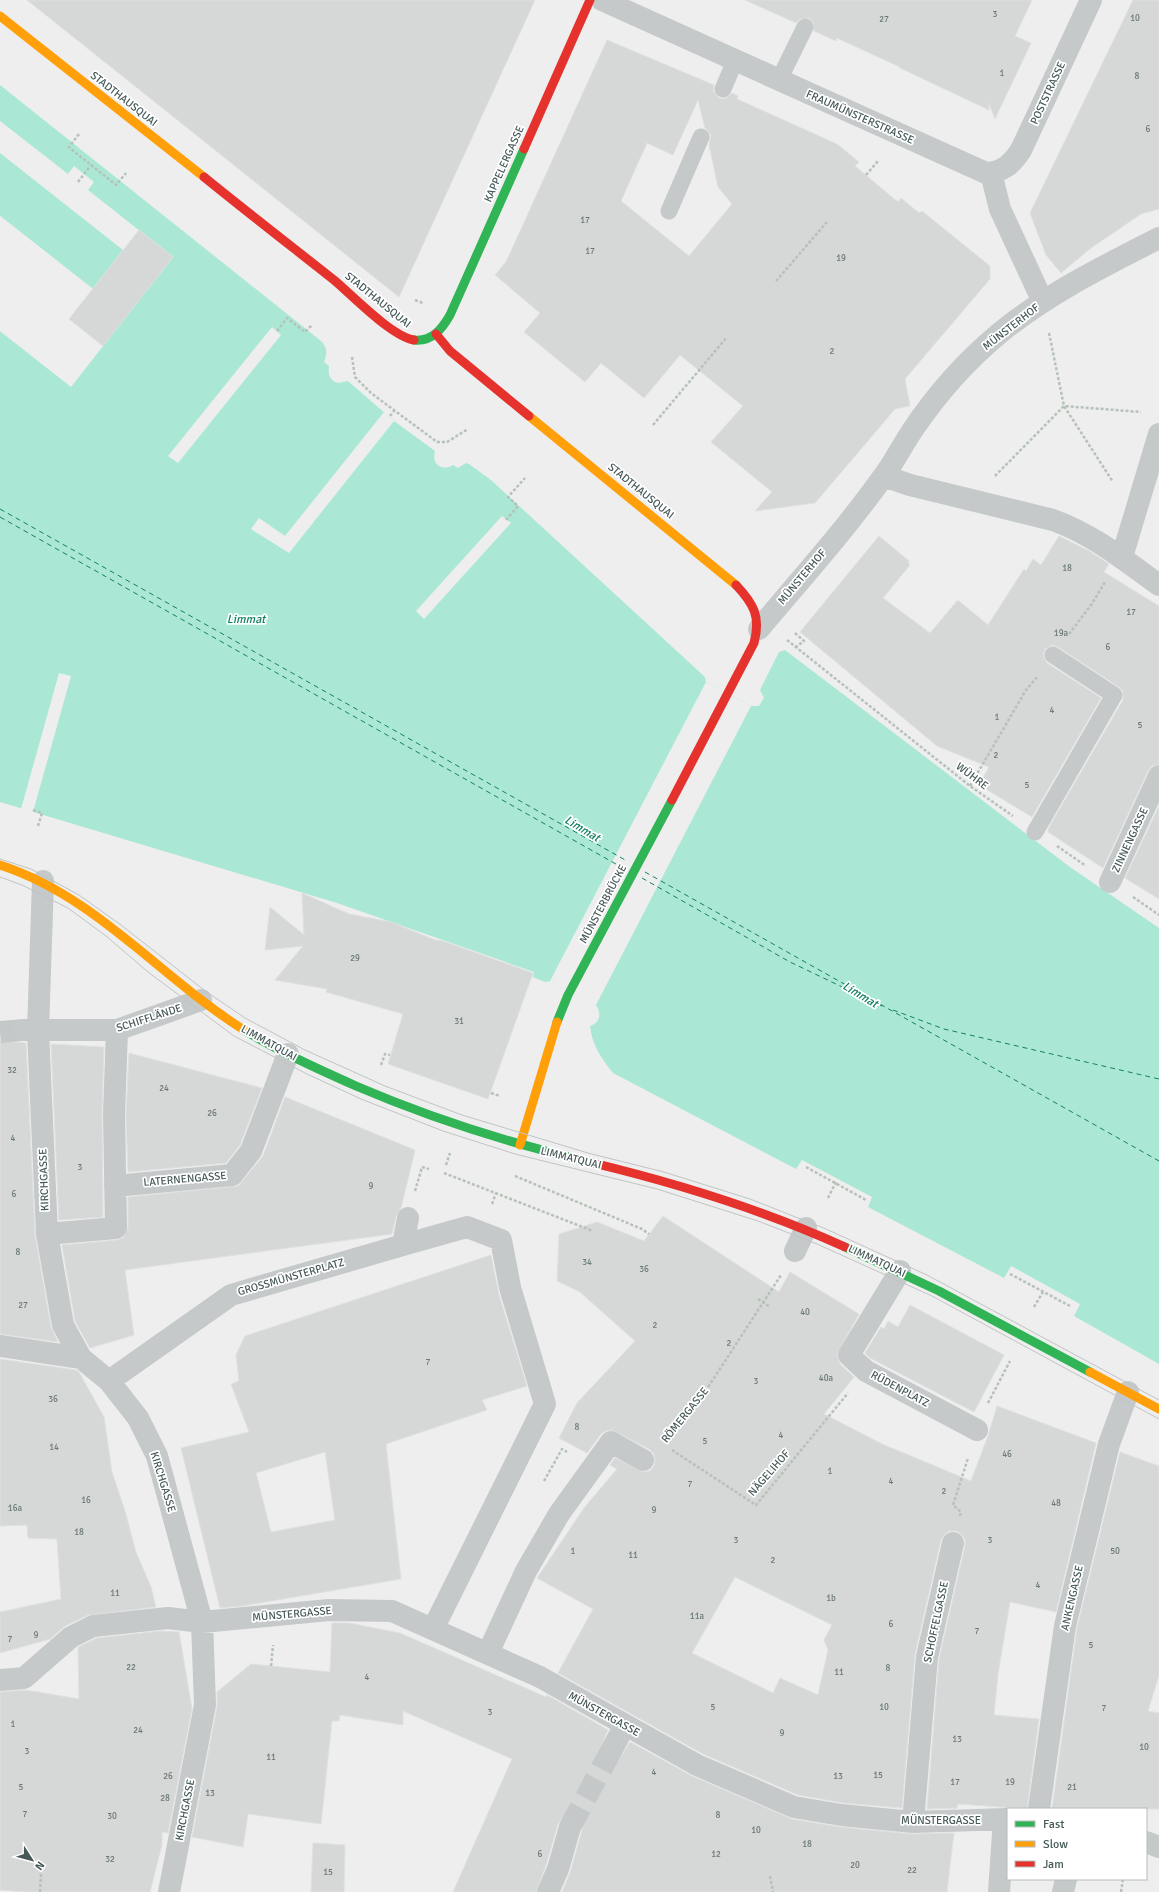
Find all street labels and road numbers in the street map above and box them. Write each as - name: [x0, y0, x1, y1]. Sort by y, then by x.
- street label: POSTSTRASSE: [1028, 60, 1068, 126]
- street label: STADTHAUSQUAI: [88, 69, 160, 129]
- street label: FRAUMÜNSTERSTRASSE: [804, 86, 916, 147]
- street label: KAPPELERGASSE: [481, 124, 527, 204]
- street label: STADTHAUSQUAI: [342, 269, 414, 331]
- street label: MÜNSTERHOF: [980, 300, 1042, 353]
- street label: STADTHAUSQUAI: [605, 460, 677, 522]
- street label: MÜNSTERHOF: [774, 546, 829, 607]
- street label: WÜHRE: [953, 759, 991, 792]
- street label: ZINNENGASSE: [1109, 805, 1151, 875]
- street label: MÜNSTERBRÜCKE: [576, 862, 629, 946]
- street label: SCHIFFLÄNDE: [114, 1000, 183, 1035]
- street label: LIMMATQUAI: [239, 1022, 299, 1064]
- street label: LIMMATQUAI: [539, 1144, 603, 1172]
- street label: KIRCHGASSE: [36, 1149, 52, 1211]
- street label: LATERNENGASSE: [143, 1169, 227, 1189]
- street label: LIMMATQUAI: [846, 1242, 908, 1280]
- street label: GROSSMÜNSTERPLATZ: [236, 1255, 346, 1298]
- street label: RÜDENPLATZ: [869, 1367, 932, 1410]
- street label: RÖMERGASSE: [658, 1384, 711, 1445]
- street label: NÄGELIHOF: [745, 1447, 793, 1499]
- street label: KIRCHGASSE: [148, 1450, 178, 1514]
- street label: ANKENGASSE: [1058, 1564, 1086, 1632]
- street label: SCHOFFELGASSE: [921, 1580, 951, 1664]
- street label: MÜNSTERGASSE: [252, 1603, 332, 1624]
- street label: MÜNSTERGASSE: [566, 1688, 643, 1739]
- street label: KIRCHGASSE: [173, 1778, 197, 1842]
- street label: MÜNSTERGASSE: [901, 1813, 981, 1827]

